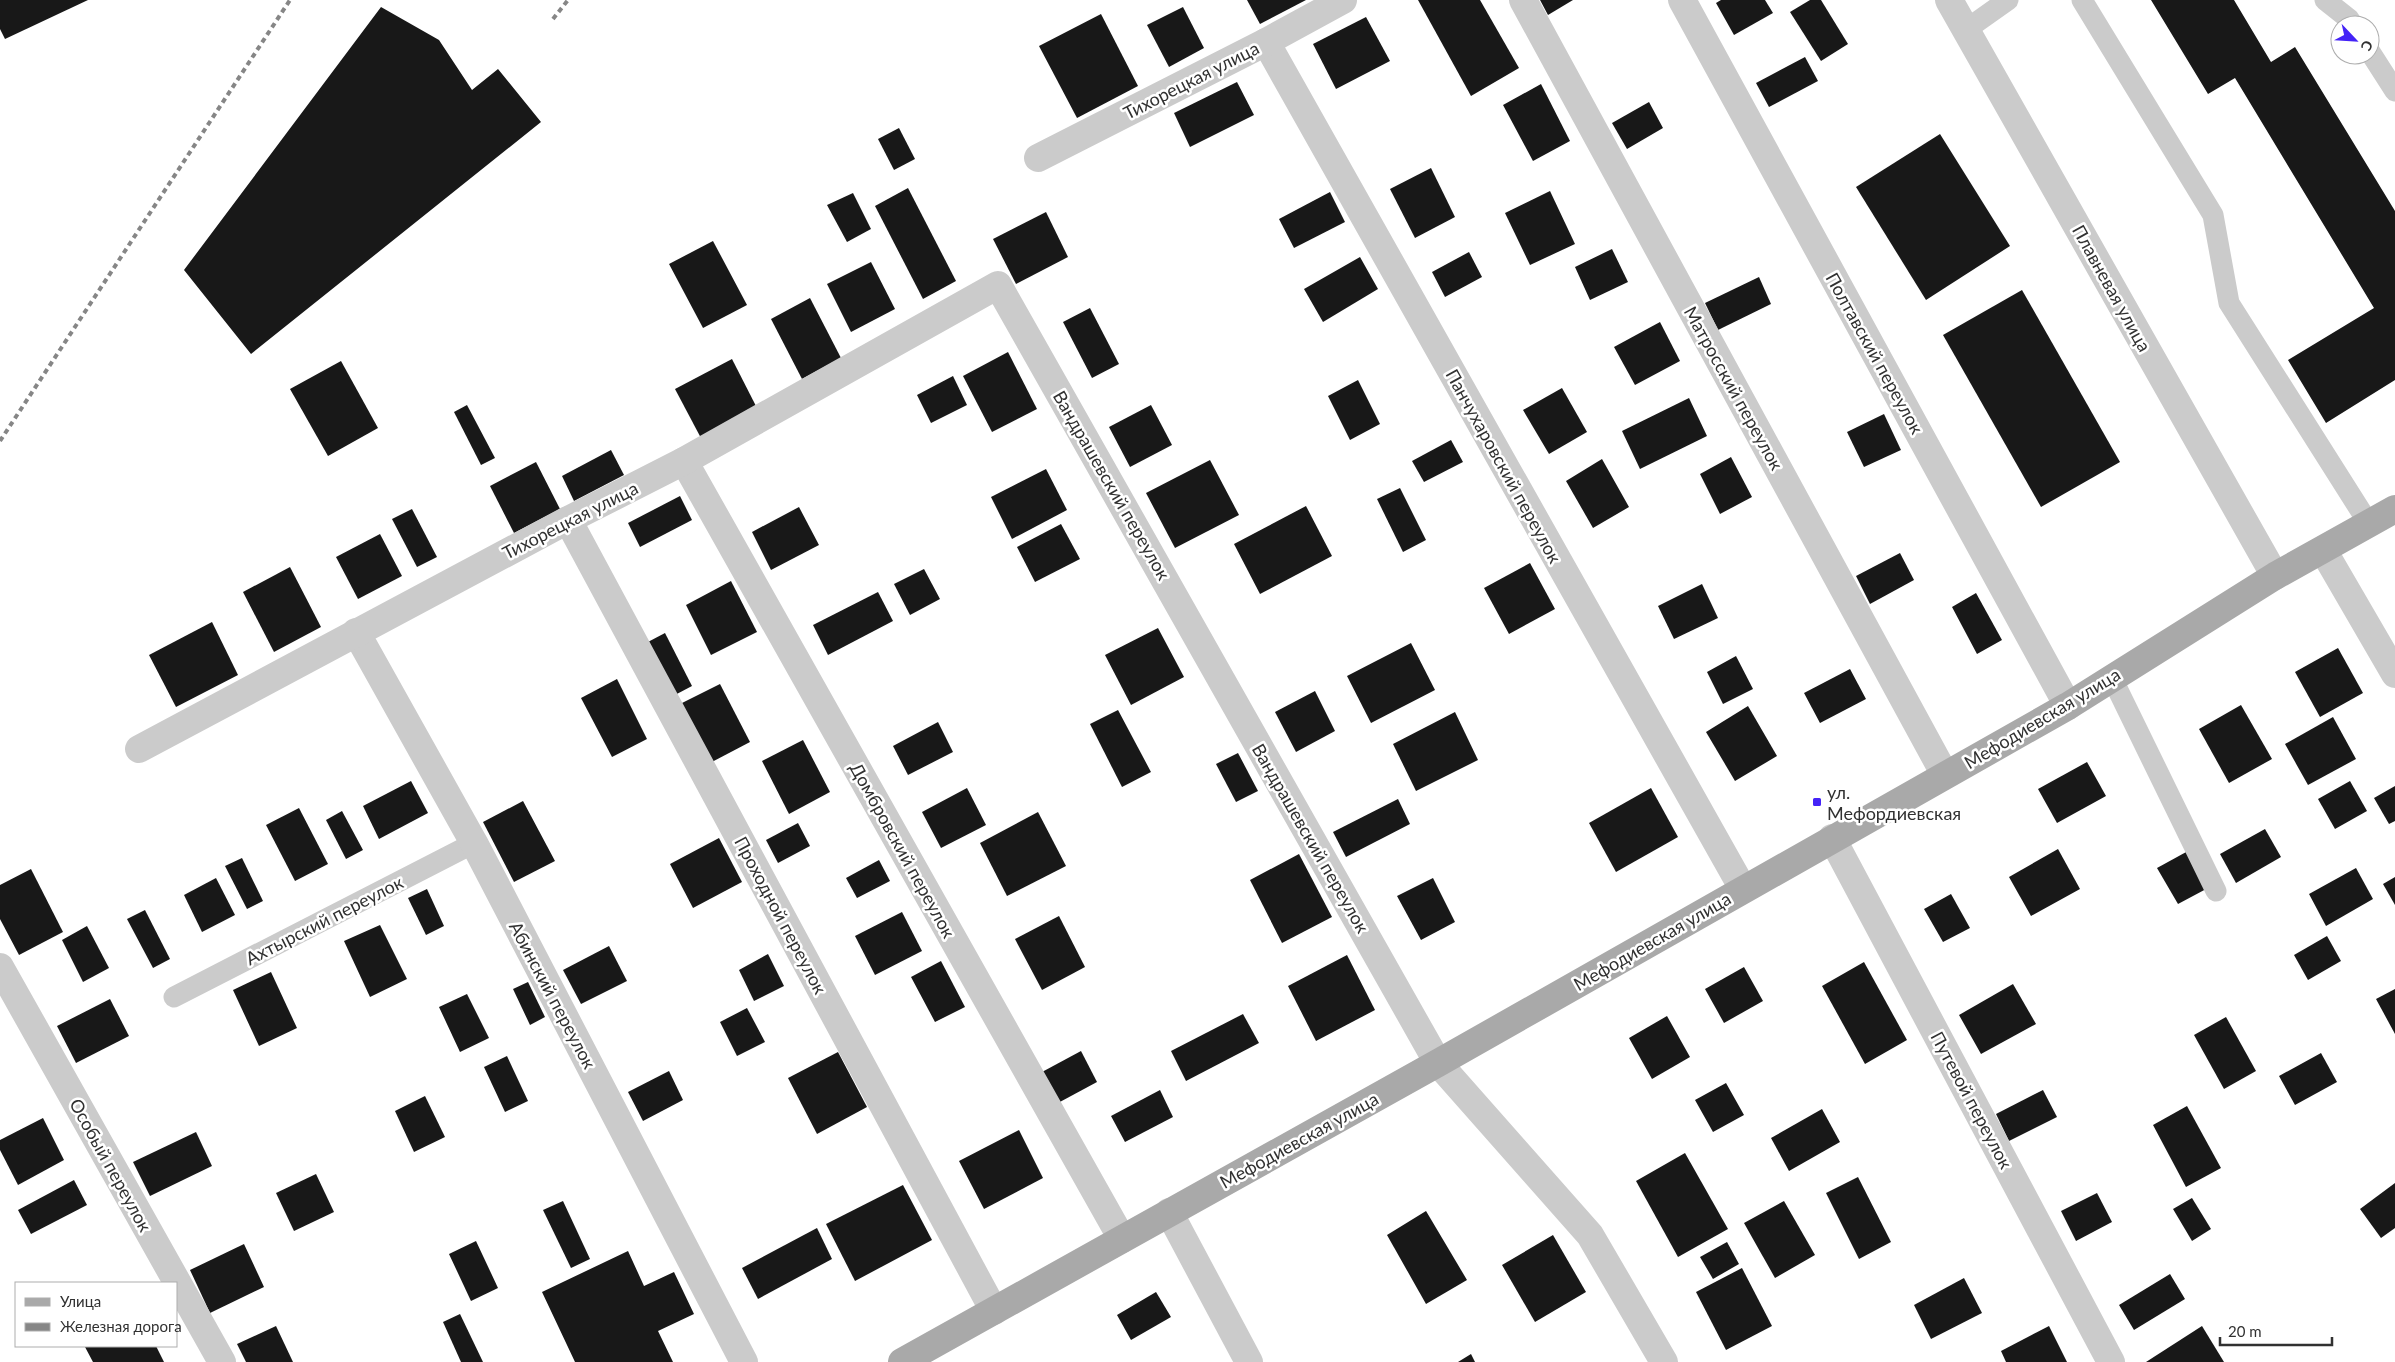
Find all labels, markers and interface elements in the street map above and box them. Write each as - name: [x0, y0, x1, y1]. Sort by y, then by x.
- north arrow: [2330, 15, 2380, 65]
- street label: Тихорецкая улица: [1120, 36, 1262, 124]
- text: С: [2357, 38, 2377, 54]
- street label: Плавневая улица: [2068, 221, 2156, 355]
- street label: Полтавский переулок: [1821, 268, 1929, 438]
- street label: Матросский переулок: [1680, 302, 1788, 474]
- street label: Панчухаровский переулок: [1441, 365, 1567, 567]
- street label: Вандрашевский переулок: [1049, 387, 1176, 584]
- street label: Тихорецкая улица: [499, 476, 641, 564]
- street label: Мефодиевская улица: [1960, 663, 2124, 773]
- street label: Вандрашевский переулок: [1248, 740, 1375, 937]
- street label: Домбровский переулок: [846, 759, 961, 942]
- place label: ул. Мефордиевская: [1827, 781, 1961, 824]
- marker: ул. Мефордиевская: [1811, 796, 1823, 808]
- street label: Проходной переулок: [730, 832, 832, 998]
- street label: Ахтырский переулок: [241, 870, 407, 969]
- street label: Мефодиевская улица: [1569, 887, 1735, 995]
- street label: Абинский переулок: [505, 918, 601, 1073]
- street label: Путевой переулок: [1927, 1028, 2018, 1173]
- street label: Мефодиевская улица: [1216, 1087, 1382, 1193]
- street label: Особый переулок: [65, 1095, 157, 1236]
- legend: [15, 1282, 178, 1347]
- text: Улица: [60, 1292, 101, 1310]
- scale bar: [2220, 1314, 2332, 1346]
- text: Железная дорога: [60, 1317, 182, 1335]
- text: 20 m: [2228, 1322, 2262, 1340]

